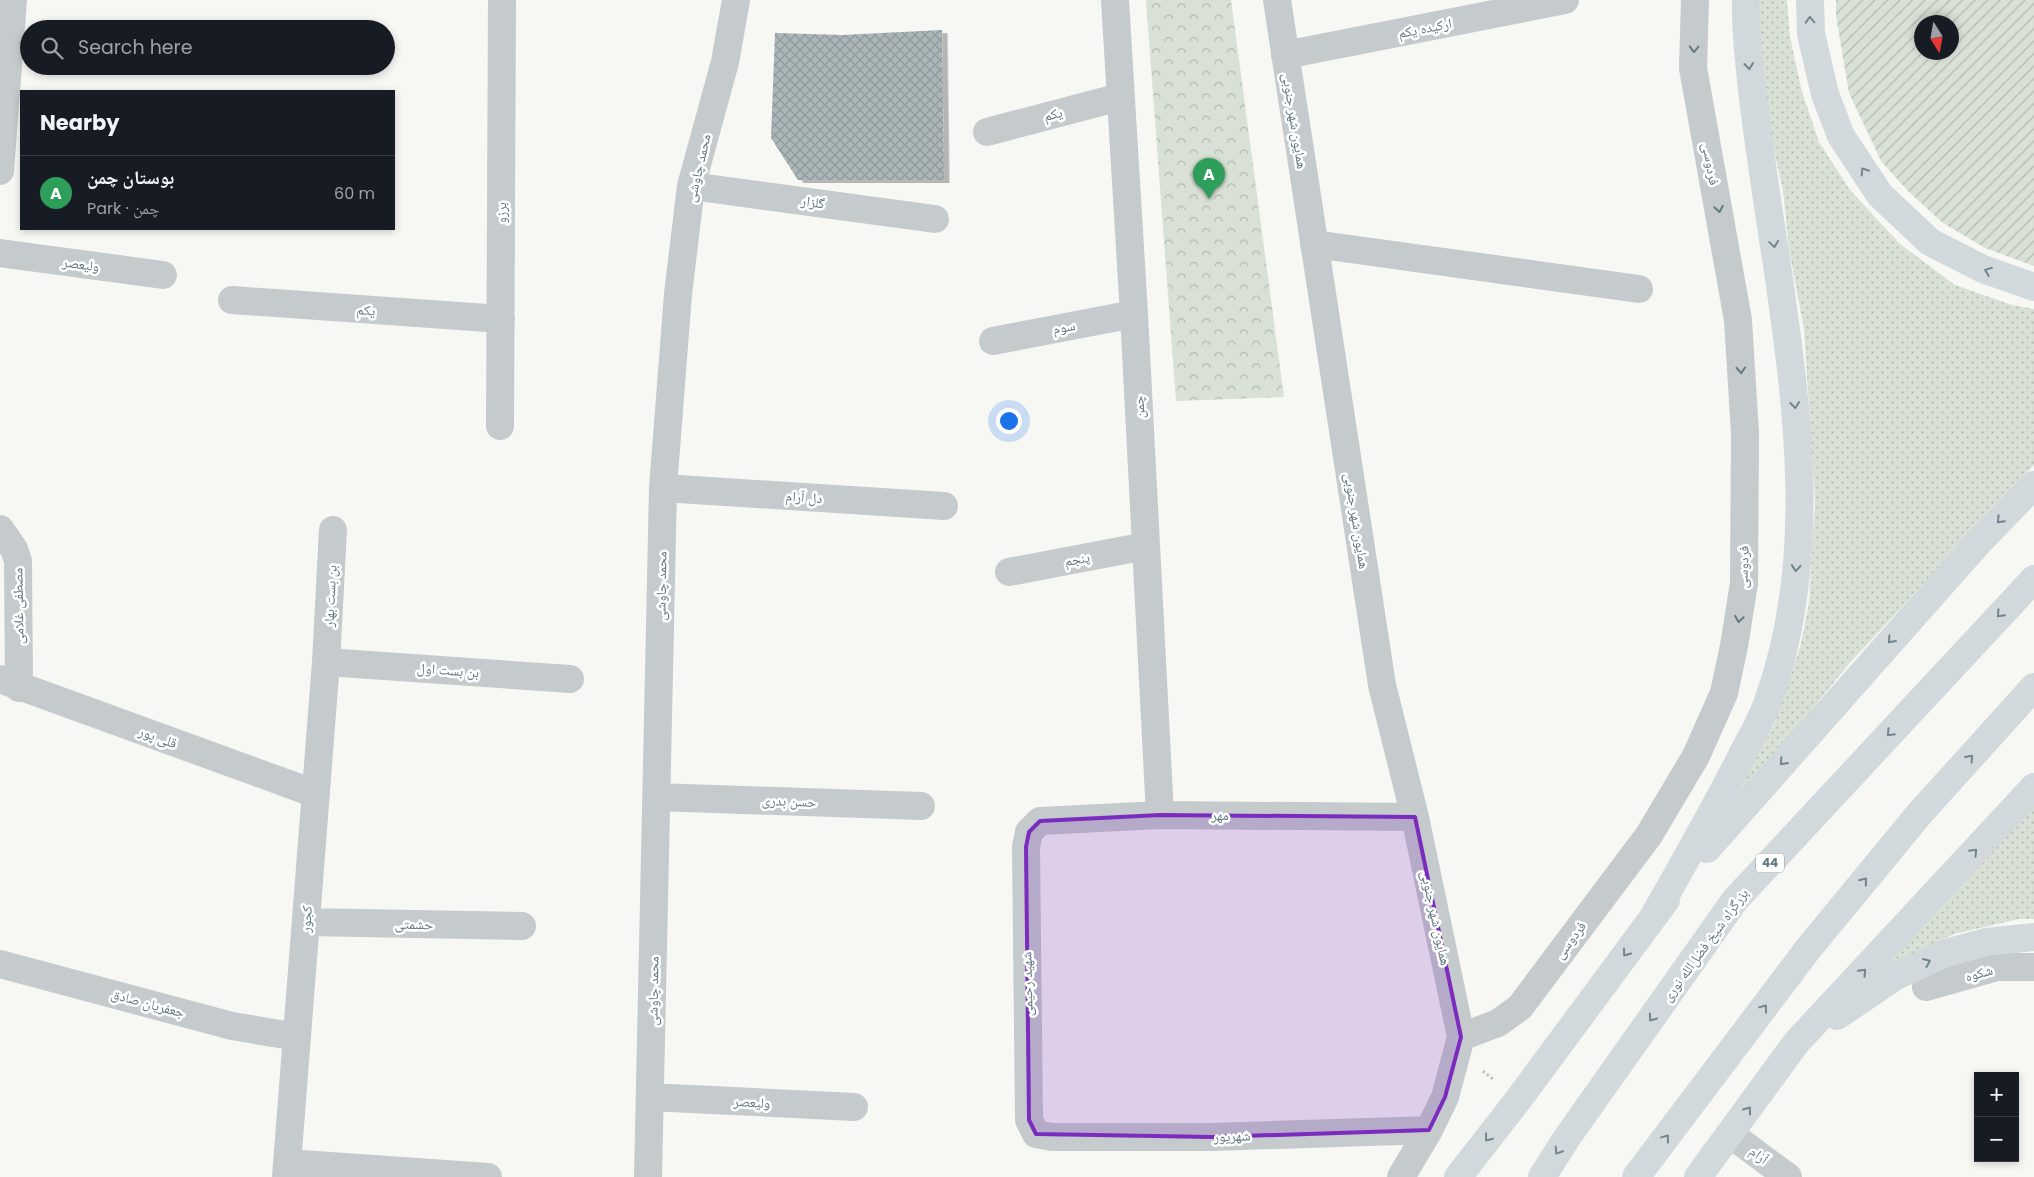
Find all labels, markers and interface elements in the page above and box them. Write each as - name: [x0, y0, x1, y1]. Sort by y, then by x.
- street label: ارکیده یکم: [1396, 13, 1454, 43]
- north arrow: [1914, 15, 1959, 60]
- one-way arrow: [1805, 16, 1816, 24]
- search box: [20, 20, 395, 75]
- icon: search: [38, 34, 66, 62]
- text: Search here: [78, 34, 192, 61]
- one-way arrow: [1689, 45, 1699, 53]
- one-way arrow: [1743, 62, 1754, 70]
- street label: همایون‌ شهر جنوبی: [1278, 72, 1312, 170]
- street label: یکم: [1041, 102, 1065, 126]
- text: Nearby: [40, 108, 120, 137]
- street label: محمد چاوشی: [680, 132, 716, 204]
- street label: فردوسی: [1697, 141, 1725, 187]
- pin: A: [1193, 158, 1225, 199]
- text: بوستان چمن: [87, 164, 174, 191]
- one-way arrow: [1861, 167, 1870, 177]
- text: A: [50, 182, 62, 205]
- text: 60 m: [334, 182, 375, 205]
- street label: گلزار: [799, 190, 826, 214]
- text: Park · چمن: [87, 197, 159, 220]
- street label: برزو: [491, 202, 511, 224]
- one-way arrow: [1713, 205, 1723, 213]
- one-way arrow: [1768, 240, 1778, 249]
- street label: ولیعصر: [60, 251, 101, 276]
- one-way arrow: [1984, 266, 1993, 277]
- street label: یکم: [356, 299, 376, 321]
- street label: سوم: [1051, 315, 1077, 339]
- one-way arrow: [1735, 366, 1746, 374]
- street label: چمن: [1128, 395, 1150, 419]
- one-way arrow: [1789, 402, 1800, 410]
- your location: [996, 408, 1022, 434]
- street label: همایون‌ شهر جنوبی: [1340, 472, 1374, 570]
- street label: دل‌ آرام: [785, 486, 823, 508]
- one-way arrow: [1997, 514, 2006, 523]
- street label: فردوسی: [1732, 545, 1754, 589]
- street label: پنجم: [1063, 547, 1092, 571]
- street label: محمد چاوشی: [650, 551, 672, 621]
- street label: بن بست بهار: [318, 564, 342, 629]
- one-way arrow: [1791, 564, 1802, 572]
- street label: مصطفی غلامی: [7, 568, 29, 644]
- one-way arrow: [1997, 608, 2006, 617]
- one-way arrow: [1734, 615, 1744, 623]
- one-way arrow: [1888, 635, 1897, 644]
- street label: بن بست اول: [416, 658, 480, 682]
- street label: قلی پور: [135, 721, 180, 753]
- one-way arrow: [1887, 727, 1896, 736]
- one-way arrow: [1964, 754, 1973, 763]
- one-way arrow: [1780, 756, 1789, 765]
- street label: حسن بدری: [761, 790, 817, 812]
- street label: مهر: [1210, 805, 1229, 825]
- one-way arrow: [1968, 849, 1977, 858]
- road number: 44: [1756, 854, 1784, 872]
- street label: همایون‌ شهر جنوبی: [1416, 869, 1456, 967]
- one-way arrow: [1859, 878, 1867, 887]
- street label: بزرگراه شیخ فضل‌الله نوری: [1657, 884, 1753, 1006]
- street label: کجور: [295, 905, 317, 934]
- street label: حشمتی: [395, 914, 434, 934]
- street label: فردوسی: [1549, 917, 1591, 963]
- one-way arrow: [1623, 947, 1632, 957]
- street label: شهید رحیمی: [1016, 951, 1038, 1017]
- street label: محمد چاوشی: [642, 956, 664, 1026]
- one-way arrow: [1922, 958, 1931, 969]
- street label: شکوه: [1963, 960, 1995, 986]
- one-way arrow: [1857, 968, 1866, 977]
- street label: جعفریان صادق: [109, 984, 187, 1022]
- one-way arrow: [1758, 1005, 1766, 1014]
- one-way arrow: [1649, 1013, 1658, 1022]
- map controls: [1974, 1072, 2019, 1162]
- button: +: [1974, 1072, 2019, 1117]
- street label: ولیعصر: [732, 1091, 771, 1113]
- one-way arrow: [1742, 1106, 1751, 1115]
- button: −: [1974, 1117, 2019, 1162]
- street label: شهریور: [1212, 1125, 1251, 1147]
- one-way arrow: [1486, 1132, 1494, 1141]
- one-way arrow: [1660, 1135, 1668, 1144]
- street label: آرام: [1745, 1141, 1773, 1169]
- one-way arrow: [1555, 1146, 1565, 1155]

